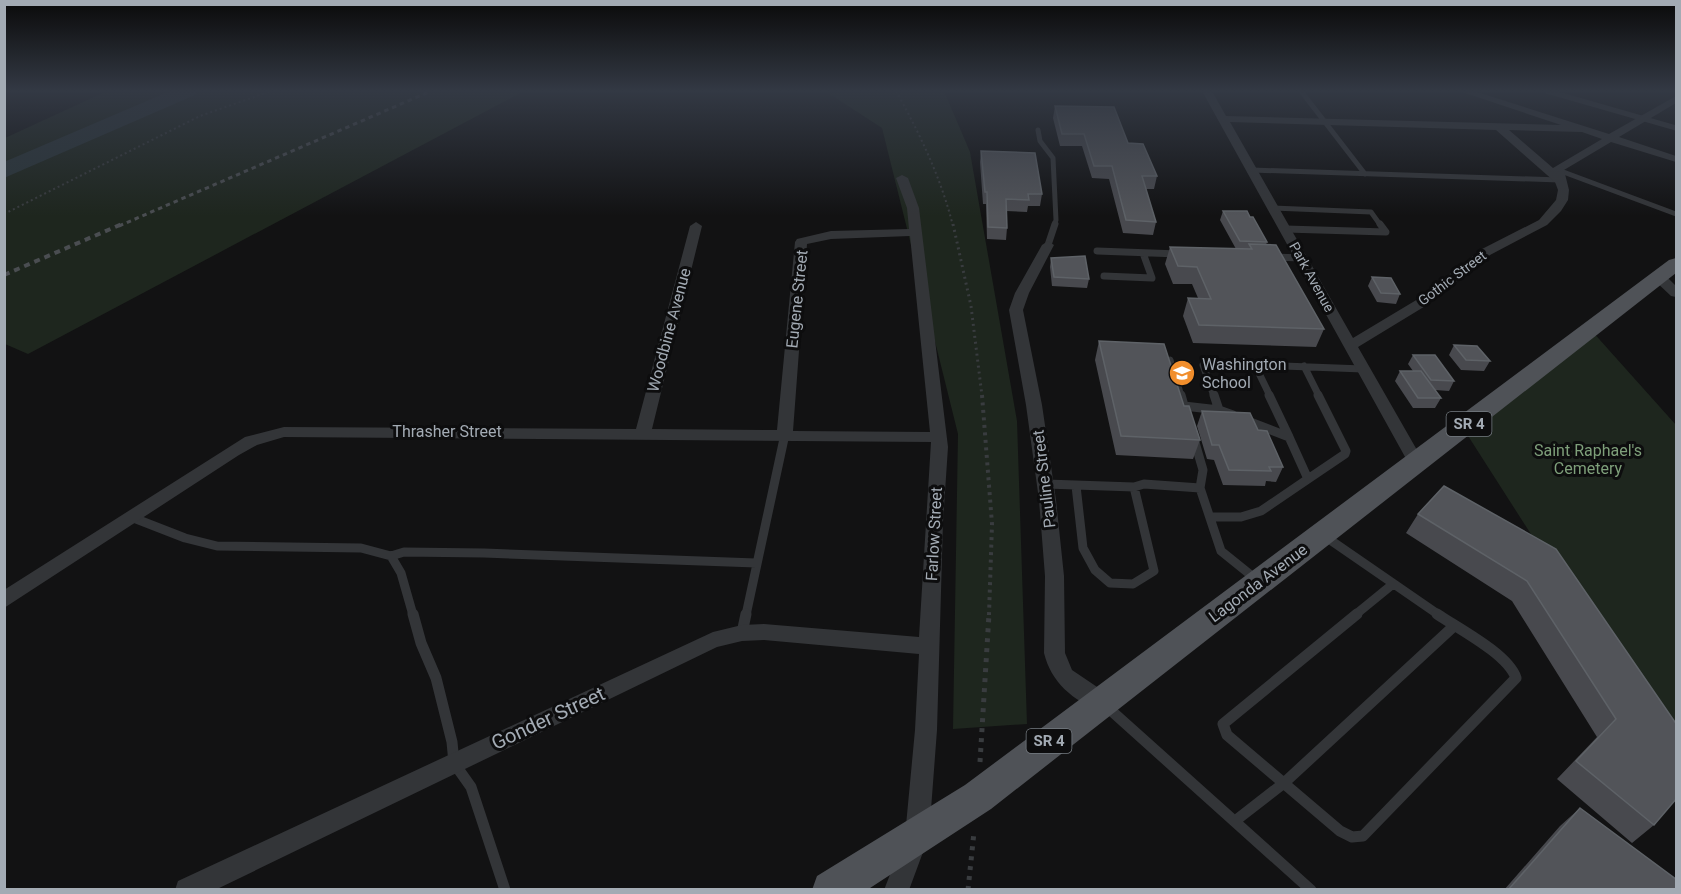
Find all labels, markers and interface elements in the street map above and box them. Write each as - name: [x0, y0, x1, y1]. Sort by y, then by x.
- street label: Park Avenue: [1286, 239, 1338, 315]
- street label: Gothic Street: [1415, 247, 1489, 309]
- street label: Eugene Street: [782, 249, 812, 349]
- street label: Woodbine Avenue: [643, 266, 695, 394]
- place label: Washington School: [1202, 355, 1286, 392]
- school or university icon: Washington School: [1167, 358, 1197, 388]
- road number: SR 4: [1446, 412, 1492, 436]
- street label: Thrasher Street: [392, 422, 502, 441]
- street label: Pauline Street: [1029, 429, 1059, 529]
- park label: Saint Raphael's Cemetery: [1534, 441, 1642, 478]
- street label: Farlow Street: [922, 487, 946, 581]
- street label: Lagonda Avenue: [1205, 540, 1311, 626]
- street label: Gonder Street: [487, 681, 609, 755]
- road number: SR 4: [1026, 729, 1072, 753]

